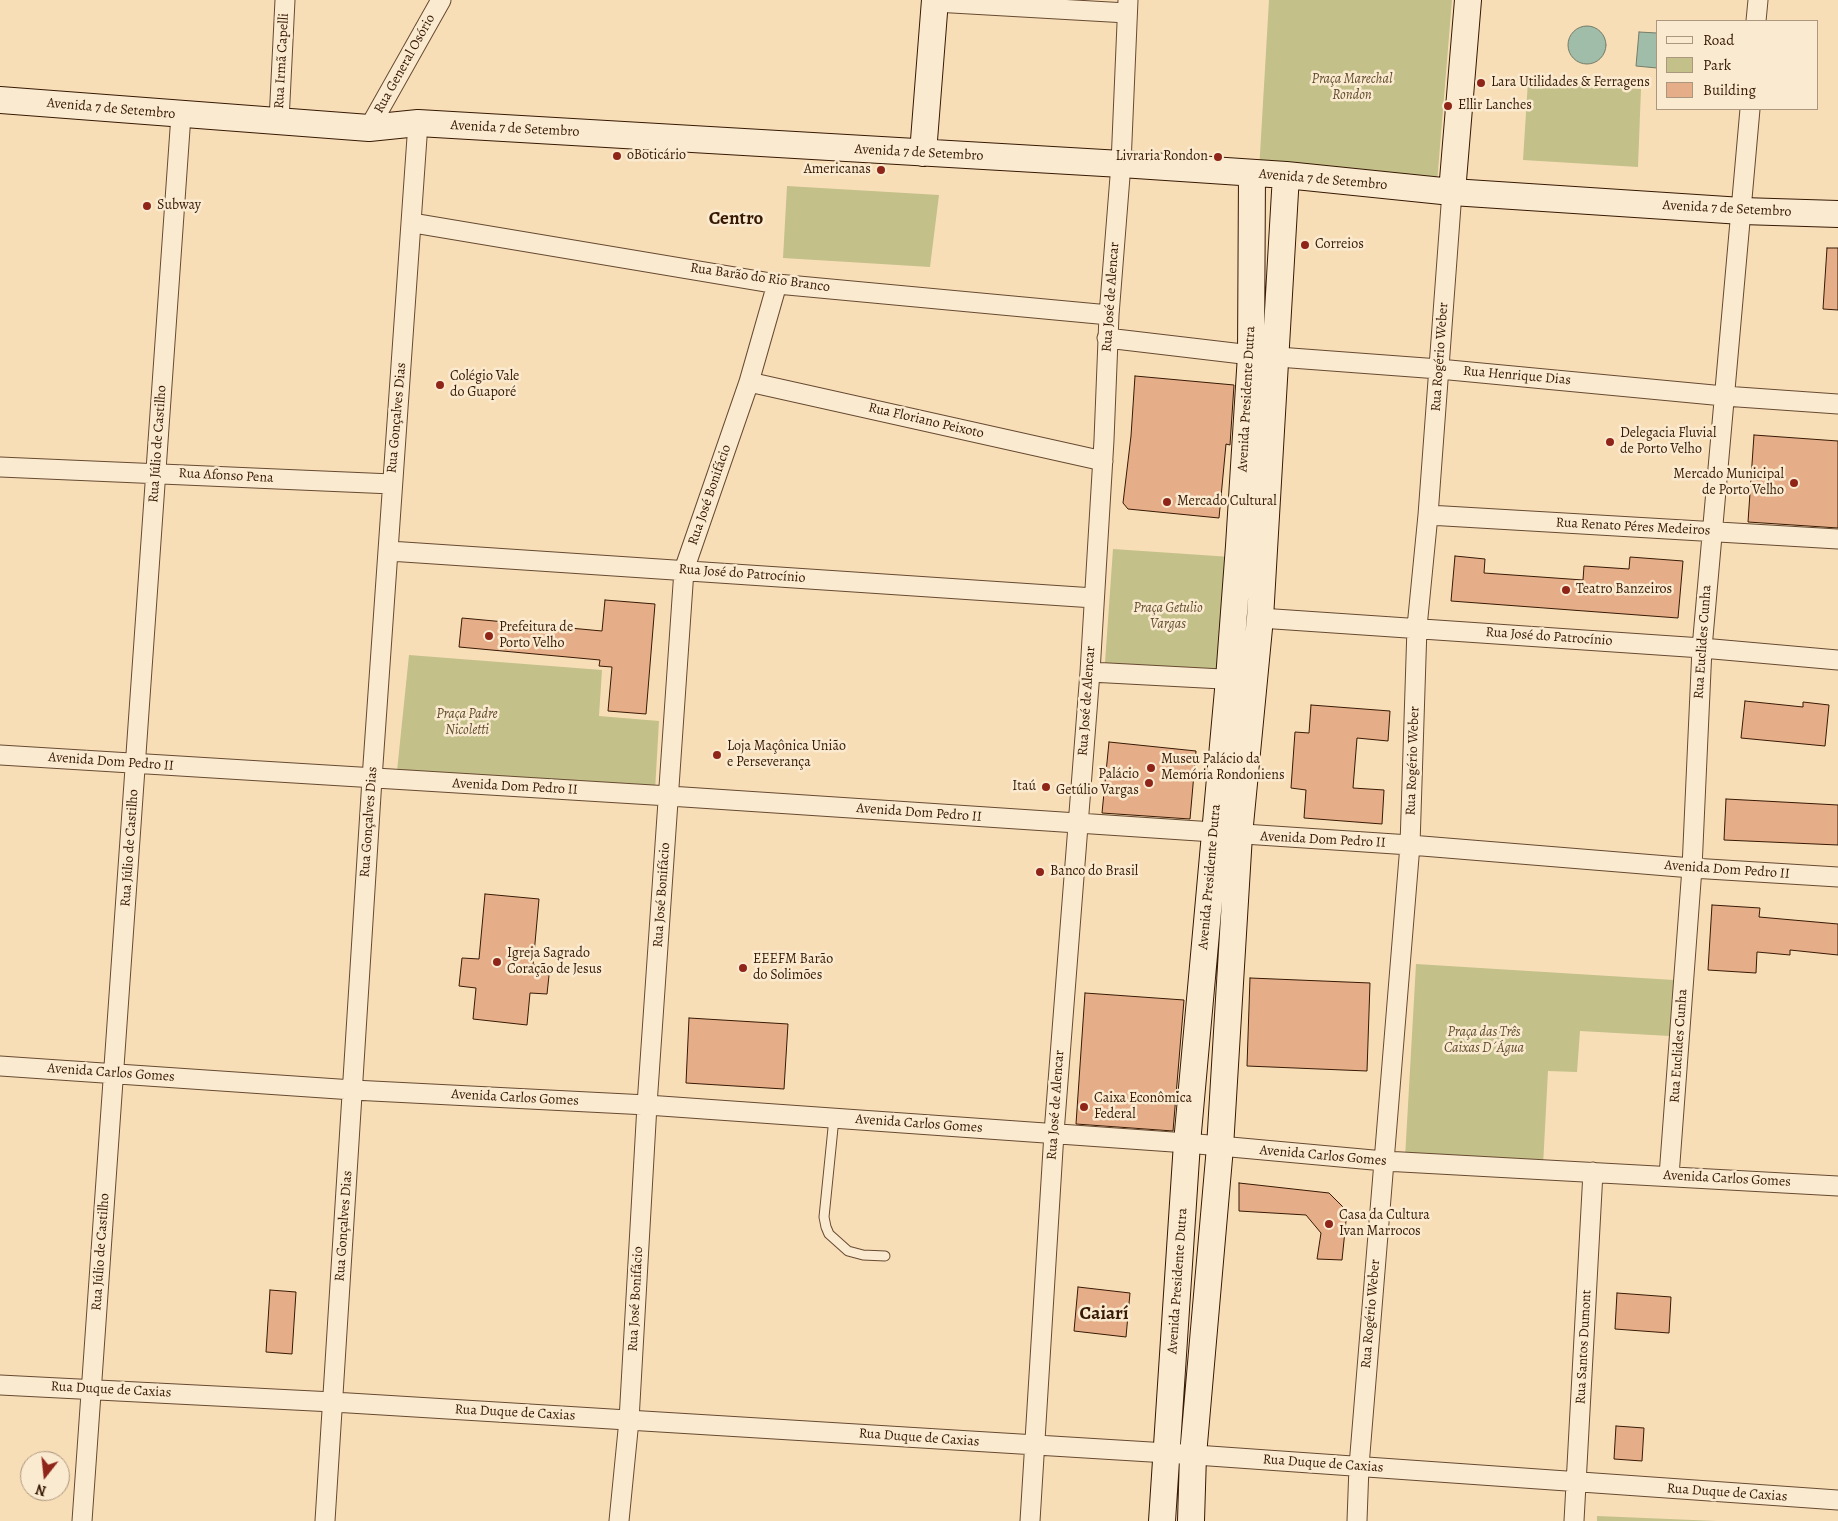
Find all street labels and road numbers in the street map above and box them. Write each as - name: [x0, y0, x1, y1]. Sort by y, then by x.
- street label: Rua General Osório: [371, 11, 439, 117]
- street label: Rua Irmã Capelli: [271, 13, 293, 109]
- street label: Avenida 7 de Setembro: [46, 95, 176, 123]
- street label: Avenida 7 de Setembro: [450, 117, 580, 141]
- street label: Avenida 7 de Setembro: [854, 141, 984, 165]
- street label: Avenida 7 de Setembro: [1258, 166, 1388, 194]
- street label: Avenida 7 de Setembro: [1662, 197, 1792, 221]
- street label: Rua José de Alencar: [1099, 241, 1123, 353]
- street label: Rua Barão do Rio Branco: [689, 260, 831, 296]
- street label: Rua Rogério Weber: [1428, 302, 1452, 412]
- street label: Avenida Presidente Dutra: [1235, 326, 1259, 472]
- street label: Rua Gonçalves Dias: [384, 362, 410, 474]
- street label: Rua Henrique Dias: [1462, 363, 1572, 389]
- street label: Rua Júlio de Castilho: [146, 385, 170, 503]
- street label: Rua Floriano Peixoto: [867, 400, 985, 442]
- street label: Rua José Bonifácio: [685, 442, 735, 548]
- street label: Rua Afonso Pena: [178, 465, 274, 487]
- street label: Rua Renato Péres Medeiros: [1555, 515, 1711, 539]
- street label: Rua José do Patrocínio: [678, 561, 806, 587]
- street label: Rua Euclides Cunha: [1691, 585, 1715, 699]
- street label: Rua José do Patrocínio: [1485, 624, 1613, 650]
- street label: Rua José de Alencar: [1075, 645, 1099, 757]
- street label: Rua Rogério Weber: [1403, 706, 1423, 816]
- street label: Avenida Dom Pedro II: [48, 749, 174, 775]
- street label: Rua Gonçalves Dias: [357, 766, 381, 878]
- street label: Avenida Dom Pedro II: [452, 775, 578, 799]
- street label: Rua Júlio de Castilho: [118, 789, 142, 907]
- street label: Avenida Dom Pedro II: [856, 800, 982, 826]
- street label: Avenida Presidente Dutra: [1195, 803, 1225, 951]
- street label: Avenida Dom Pedro II: [1260, 828, 1386, 852]
- street label: Rua José Bonifácio: [650, 842, 674, 948]
- street label: Avenida Dom Pedro II: [1664, 857, 1790, 883]
- street label: Rua Euclides Cunha: [1667, 989, 1691, 1103]
- street label: Rua José de Alencar: [1044, 1049, 1068, 1161]
- street label: Avenida Carlos Gomes: [47, 1060, 175, 1086]
- street label: Avenida Carlos Gomes: [451, 1086, 579, 1110]
- street label: Avenida Carlos Gomes: [855, 1111, 983, 1137]
- street label: Avenida Carlos Gomes: [1259, 1142, 1387, 1170]
- street label: Avenida Carlos Gomes: [1663, 1167, 1791, 1191]
- street label: Rua Gonçalves Dias: [332, 1170, 356, 1282]
- street label: Rua Júlio de Castilho: [89, 1193, 113, 1311]
- street label: Avenida Presidente Dutra: [1165, 1208, 1191, 1354]
- street label: Rua José Bonifácio: [625, 1246, 647, 1352]
- street label: Rua Rogério Weber: [1358, 1259, 1384, 1369]
- street label: Rua Santos Dumont: [1573, 1289, 1595, 1405]
- street label: Rua Duque de Caxias: [50, 1378, 172, 1402]
- street label: Rua Duque de Caxias: [454, 1401, 576, 1425]
- street label: Rua Duque de Caxias: [858, 1425, 980, 1451]
- street label: Rua Duque de Caxias: [1262, 1451, 1384, 1477]
- street label: Rua Duque de Caxias: [1666, 1480, 1788, 1506]

